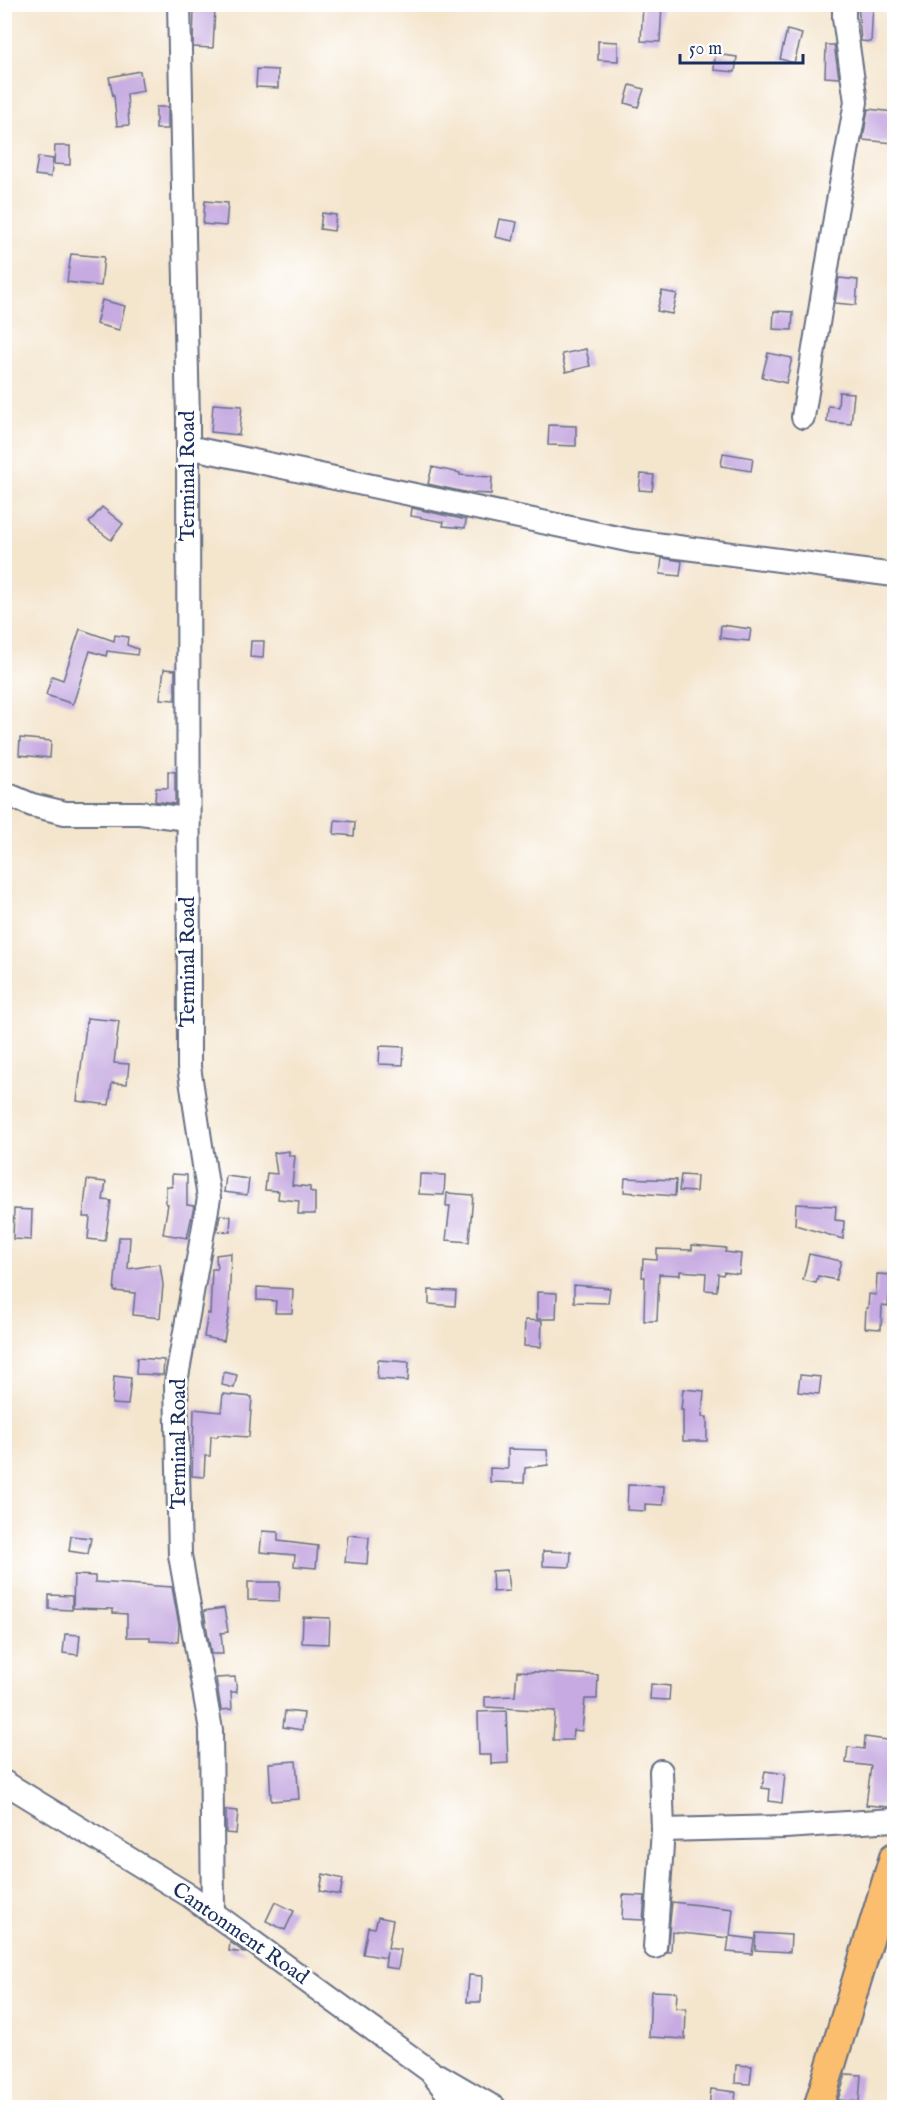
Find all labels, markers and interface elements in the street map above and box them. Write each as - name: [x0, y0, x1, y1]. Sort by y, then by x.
- scale bar: [680, 27, 803, 65]
- text: 50 m: [689, 38, 722, 61]
- street label: Terminal Road: [175, 410, 202, 541]
- street label: Terminal Road: [175, 896, 202, 1027]
- street label: Terminal Road: [166, 1378, 193, 1509]
- street label: Cantonment Road: [166, 1877, 314, 1992]

